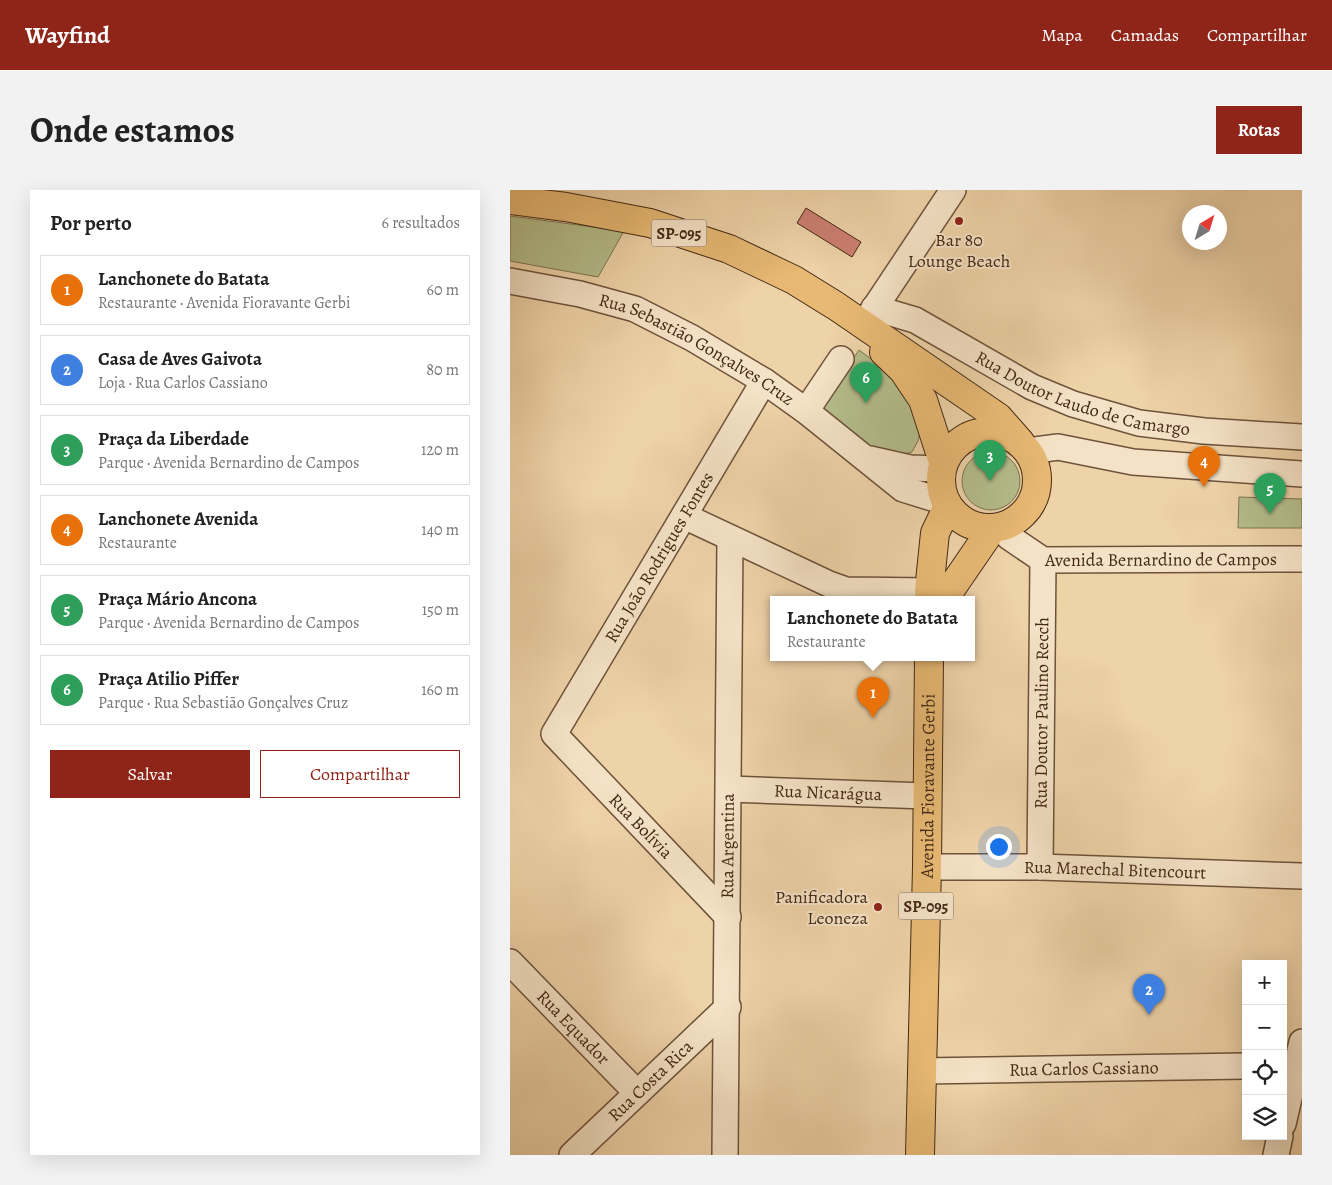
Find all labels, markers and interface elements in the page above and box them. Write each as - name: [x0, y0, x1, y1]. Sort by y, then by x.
- text: Wayfind: [25, 19, 110, 51]
- text: Mapa: [1041, 23, 1083, 47]
- text: Camadas: [1111, 23, 1179, 47]
- text: Compartilhar: [1207, 23, 1307, 47]
- text: Onde estamos: [30, 106, 235, 154]
- button: Rotas: [1216, 106, 1302, 154]
- north arrow: [1182, 205, 1227, 250]
- text: Por perto: [50, 209, 132, 237]
- text: 6 resultados: [382, 212, 460, 234]
- marker: Bar 80 Lounge Beach: [953, 215, 965, 227]
- road number: SP-095: [652, 219, 706, 246]
- place label: Bar 80 Lounge Beach: [908, 228, 1011, 273]
- text: Lanchonete do Batata: [98, 266, 269, 292]
- text: 1: [64, 279, 70, 301]
- text: 60 m: [427, 279, 459, 301]
- street label: Rua Sebastião Gonçalves Cruz: [596, 288, 799, 411]
- text: Restaurante · Avenida Fioravante Gerbi: [98, 292, 350, 314]
- street label: Rua Doutor Laudo de Camargo: [971, 345, 1191, 441]
- text: Casa de Aves Gaivota: [98, 346, 262, 372]
- text: 2: [63, 359, 71, 381]
- text: 80 m: [426, 359, 459, 381]
- pin: 6: [850, 362, 882, 403]
- text: Loja · Rua Carlos Cassiano: [98, 372, 268, 394]
- text: Praça da Liberdade: [98, 426, 249, 452]
- text: 3: [64, 439, 70, 461]
- text: 120 m: [421, 439, 459, 461]
- pin: 3: [974, 440, 1006, 481]
- pin: 4: [1188, 446, 1220, 487]
- text: Parque · Avenida Bernardino de Campos: [98, 452, 360, 474]
- street label: Rua João Rodrigues Fontes: [599, 468, 719, 647]
- pin: 5: [1254, 473, 1286, 514]
- text: Lanchonete Avenida: [98, 506, 258, 532]
- text: 4: [63, 519, 71, 541]
- text: 140 m: [421, 519, 459, 541]
- text: Restaurante: [98, 532, 177, 554]
- street label: Avenida Bernardino de Campos: [1044, 547, 1277, 572]
- text: Praça Mário Ancona: [98, 586, 257, 612]
- popup: [770, 596, 975, 661]
- text: 5: [64, 599, 70, 621]
- text: 150 m: [422, 599, 459, 621]
- text: Lanchonete do Batata: [787, 605, 958, 631]
- text: Parque · Avenida Bernardino de Campos: [98, 612, 360, 634]
- street label: Rua Doutor Paulino Recch: [1029, 617, 1054, 809]
- text: Restaurante: [787, 631, 866, 653]
- text: Praça Atilio Piffer: [98, 666, 239, 692]
- pin: 1: [857, 677, 889, 718]
- text: 6: [63, 679, 71, 701]
- text: 160 m: [421, 679, 459, 701]
- text: Parque · Rua Sebastião Gonçalves Cruz: [98, 692, 348, 714]
- street label: Avenida Fioravante Gerbi: [915, 694, 941, 880]
- button: Salvar: [50, 750, 250, 798]
- button: Compartilhar: [260, 750, 460, 798]
- street label: Rua Nicarágua: [773, 779, 883, 806]
- street label: Rua Bolívia: [604, 788, 679, 864]
- street label: Rua Argentina: [715, 793, 740, 899]
- your location: [986, 834, 1012, 860]
- street label: Rua Marechal Bitencourt: [1024, 855, 1207, 885]
- place label: Panificadora Leoneza: [775, 885, 869, 930]
- road number: SP-095: [898, 892, 954, 919]
- marker: Panificadora Leoneza: [872, 901, 884, 913]
- map controls: [1242, 960, 1287, 1140]
- button: +: [1242, 960, 1287, 1005]
- pin: 2: [1133, 974, 1165, 1015]
- street label: Rua Equador: [532, 985, 615, 1070]
- button: −: [1242, 1005, 1287, 1050]
- street label: Rua Costa Rica: [603, 1034, 699, 1127]
- button: locate: [1242, 1050, 1287, 1095]
- street label: Rua Carlos Cassiano: [1009, 1055, 1159, 1082]
- button: layers: [1242, 1095, 1287, 1140]

